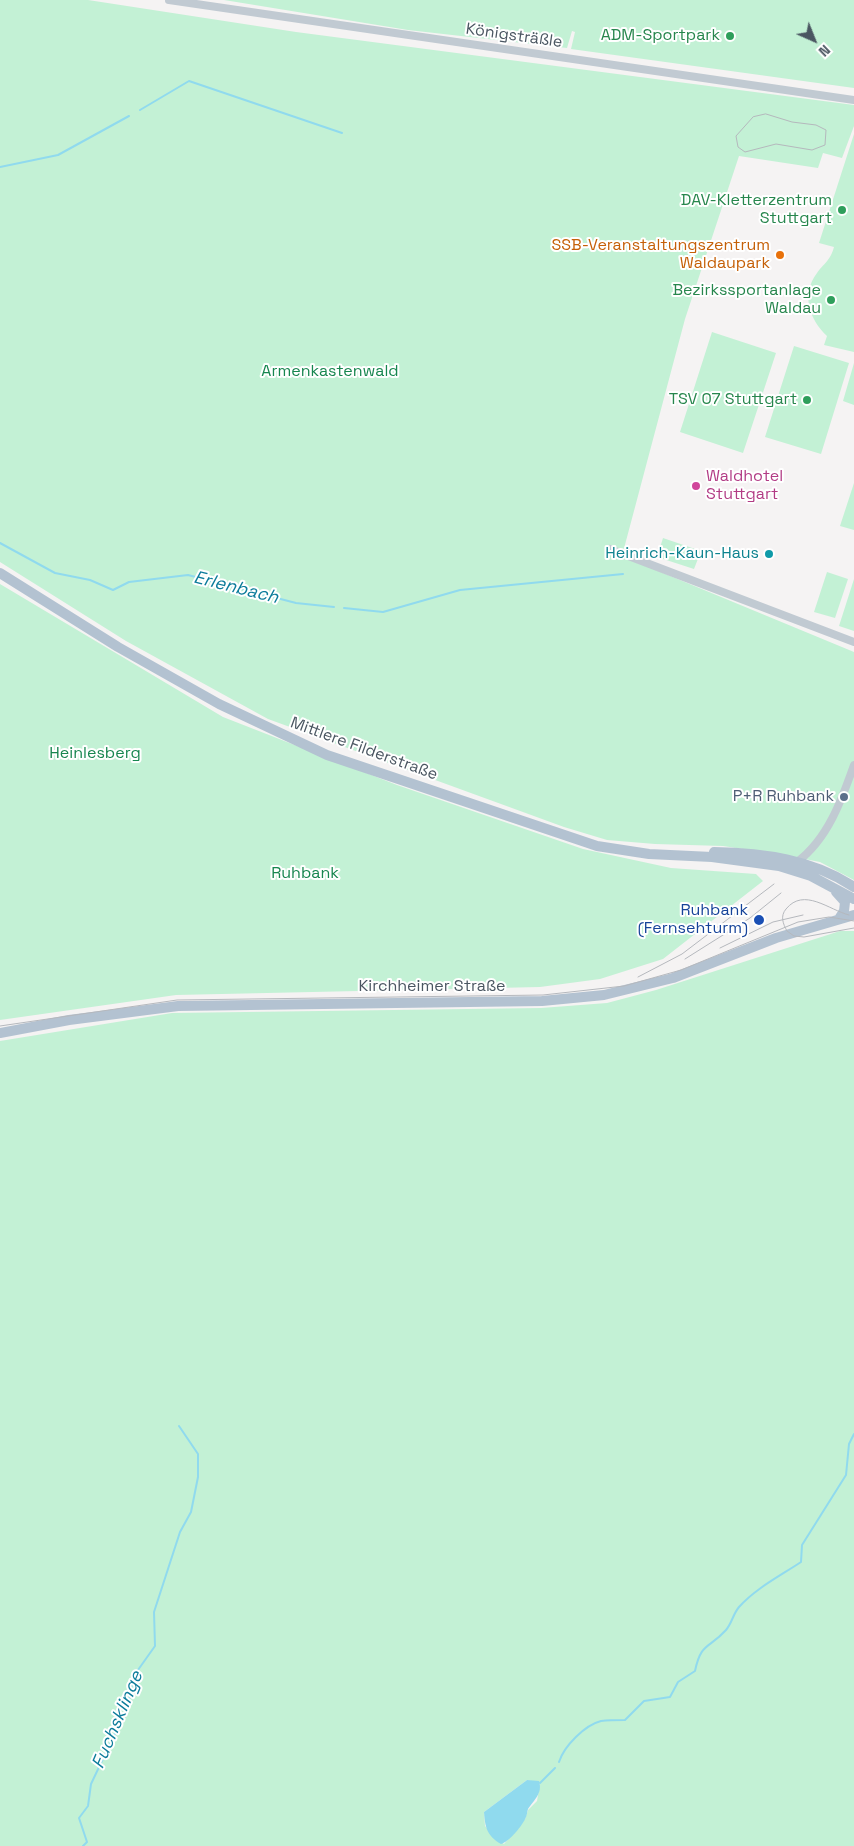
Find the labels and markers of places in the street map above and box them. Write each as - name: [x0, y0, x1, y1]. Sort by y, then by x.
- place label: ADM-Sportpark: [601, 26, 720, 46]
- marker: ADM-Sportpark: [724, 30, 736, 42]
- place label: DAV-Kletterzentrum Stuttgart: [681, 191, 832, 229]
- marker: DAV-Kletterzentrum Stuttgart: [836, 204, 848, 216]
- place label: SSB-Veranstaltungszentrum Waldaupark: [552, 236, 770, 274]
- marker: SSB-Veranstaltungszentrum Waldaupark: [774, 249, 786, 261]
- place label: Bezirkssportanlage Waldau: [672, 281, 821, 319]
- marker: Bezirkssportanlage Waldau: [825, 294, 837, 306]
- place label: TSV 07 Stuttgart: [669, 390, 797, 410]
- marker: TSV 07 Stuttgart: [801, 394, 813, 406]
- place label: Waldhotel Stuttgart: [706, 467, 783, 505]
- marker: Waldhotel Stuttgart: [690, 480, 702, 492]
- place label: Heinrich-Kaun-Haus: [605, 544, 759, 564]
- marker: Heinrich-Kaun-Haus: [763, 548, 775, 560]
- place label: P+R Ruhbank: [733, 787, 834, 807]
- marker: P+R Ruhbank: [838, 791, 850, 803]
- place label: Ruhbank (Fernsehturm): [638, 901, 748, 939]
- marker: Ruhbank (Fernsehturm): [752, 913, 766, 927]

